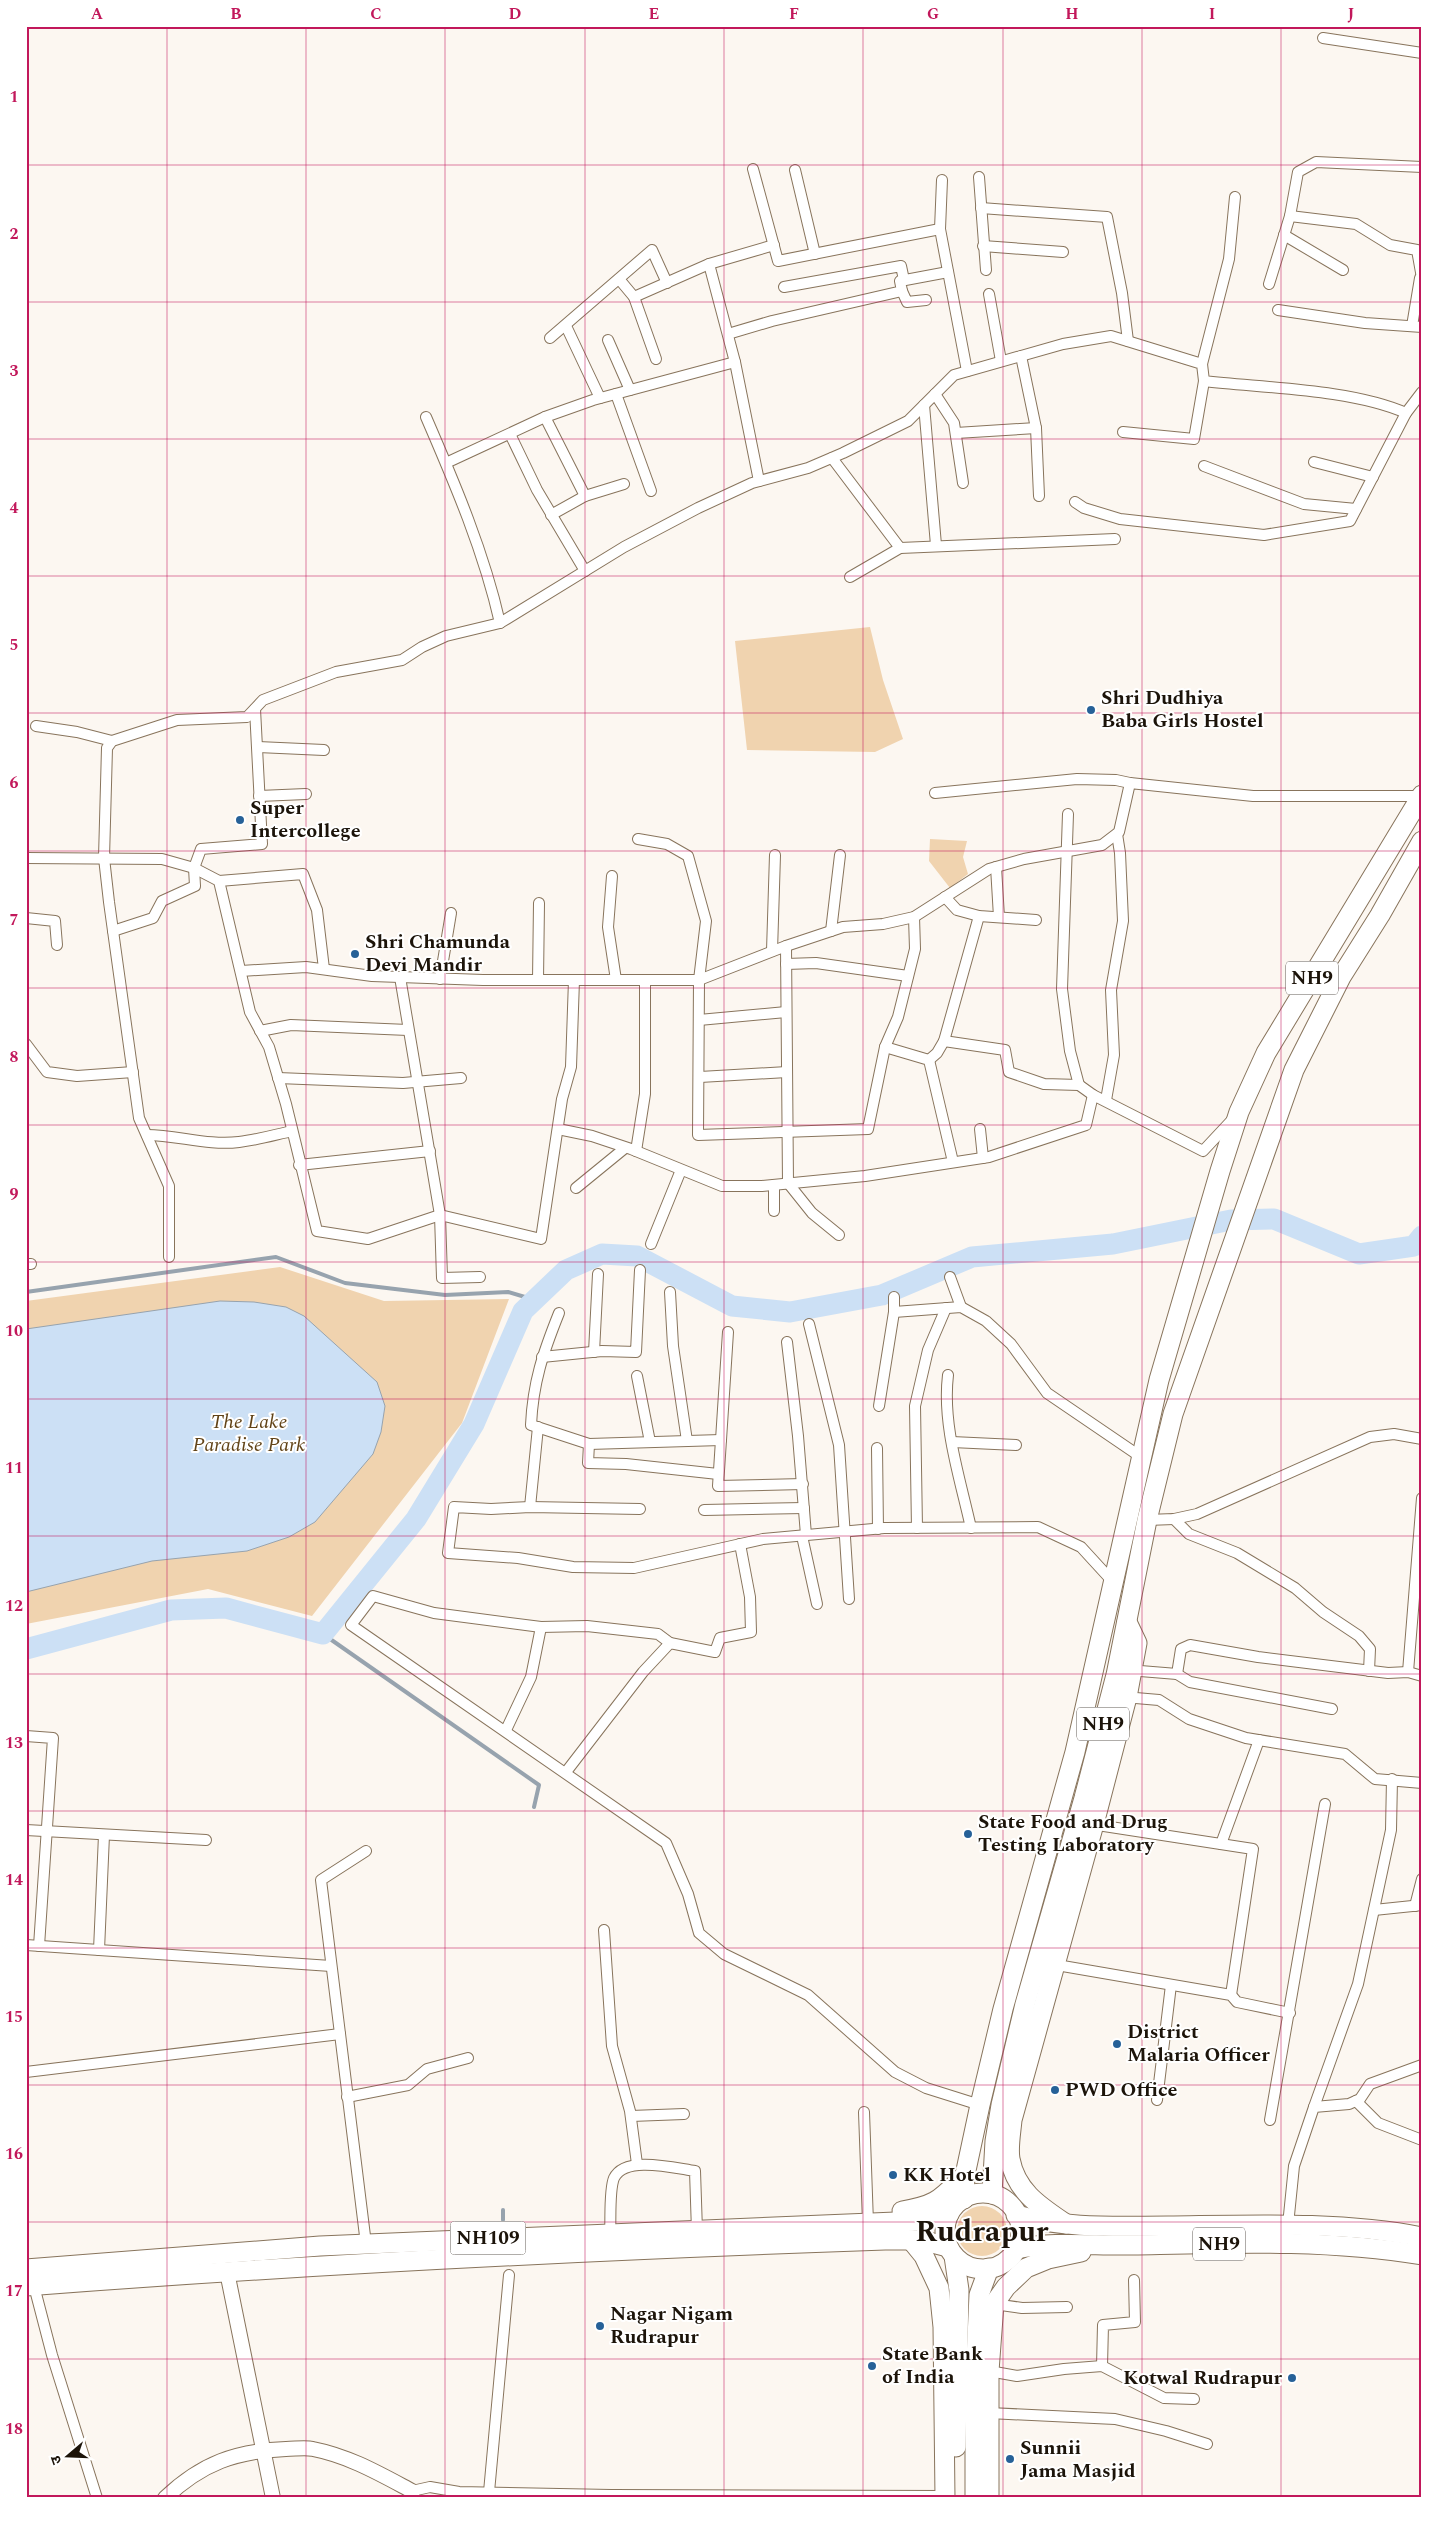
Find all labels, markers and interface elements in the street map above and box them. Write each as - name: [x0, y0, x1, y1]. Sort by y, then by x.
- text: A: [91, 2, 104, 26]
- text: B: [230, 2, 242, 26]
- text: C: [370, 2, 382, 26]
- text: D: [509, 2, 522, 26]
- text: E: [649, 2, 659, 26]
- text: F: [789, 2, 799, 26]
- text: G: [927, 2, 939, 26]
- text: H: [1065, 2, 1079, 26]
- text: I: [1209, 2, 1215, 26]
- text: J: [1348, 2, 1355, 26]
- text: 1: [10, 85, 18, 109]
- text: 2: [10, 222, 19, 246]
- text: 3: [10, 359, 19, 383]
- text: 4: [10, 496, 19, 520]
- text: 5: [10, 633, 18, 657]
- place label: Shri Dudhiya Baba Girls Hostel: [1101, 683, 1264, 736]
- marker: Shri Dudhiya Baba Girls Hostel: [1085, 704, 1097, 716]
- text: 6: [10, 771, 19, 795]
- place label: Super Intercollege: [250, 793, 361, 846]
- marker: Super Intercollege: [234, 814, 246, 826]
- text: 7: [10, 908, 19, 932]
- place label: Shri Chamunda Devi Mandir: [365, 927, 511, 980]
- marker: Shri Chamunda Devi Mandir: [349, 948, 361, 960]
- road number: NH9: [1286, 961, 1338, 994]
- text: 8: [10, 1045, 19, 1069]
- text: 9: [10, 1182, 19, 1206]
- text: 10: [5, 1319, 23, 1343]
- park label: The Lake Paradise Park: [193, 1407, 306, 1460]
- text: 11: [5, 1456, 23, 1480]
- text: 12: [5, 1594, 23, 1618]
- road number: NH9: [1077, 1708, 1129, 1740]
- text: 13: [5, 1731, 23, 1755]
- place label: State Food and Drug Testing Laboratory: [978, 1807, 1168, 1860]
- marker: State Food and Drug Testing Laboratory: [962, 1828, 974, 1840]
- text: 14: [5, 1868, 23, 1892]
- text: 15: [5, 2005, 23, 2029]
- place label: District Malaria Officer: [1127, 2017, 1270, 2070]
- marker: District Malaria Officer: [1111, 2038, 1123, 2050]
- place label: PWD Office: [1065, 2075, 1177, 2105]
- marker: PWD Office: [1049, 2084, 1061, 2096]
- text: 16: [5, 2142, 23, 2166]
- place label: KK Hotel: [903, 2160, 991, 2190]
- marker: KK Hotel: [887, 2169, 899, 2181]
- district label: Rudrapur: [915, 2209, 1049, 2255]
- road number: NH109: [450, 2222, 526, 2254]
- road number: NH9: [1193, 2228, 1245, 2260]
- text: 17: [5, 2279, 23, 2303]
- place label: Nagar Nigam Rudrapur: [610, 2299, 733, 2352]
- marker: Nagar Nigam Rudrapur: [594, 2320, 606, 2332]
- place label: State Bank of India: [882, 2339, 983, 2392]
- marker: State Bank of India: [866, 2360, 878, 2372]
- place label: Kotwal Rudrapur: [1123, 2363, 1282, 2393]
- marker: Kotwal Rudrapur: [1286, 2372, 1298, 2384]
- text: 18: [5, 2417, 23, 2441]
- north arrow: [42, 2432, 92, 2482]
- place label: Sunnii Jama Masjid: [1020, 2433, 1136, 2486]
- text: उ: [45, 2452, 67, 2467]
- marker: Sunnii Jama Masjid: [1004, 2453, 1016, 2465]

